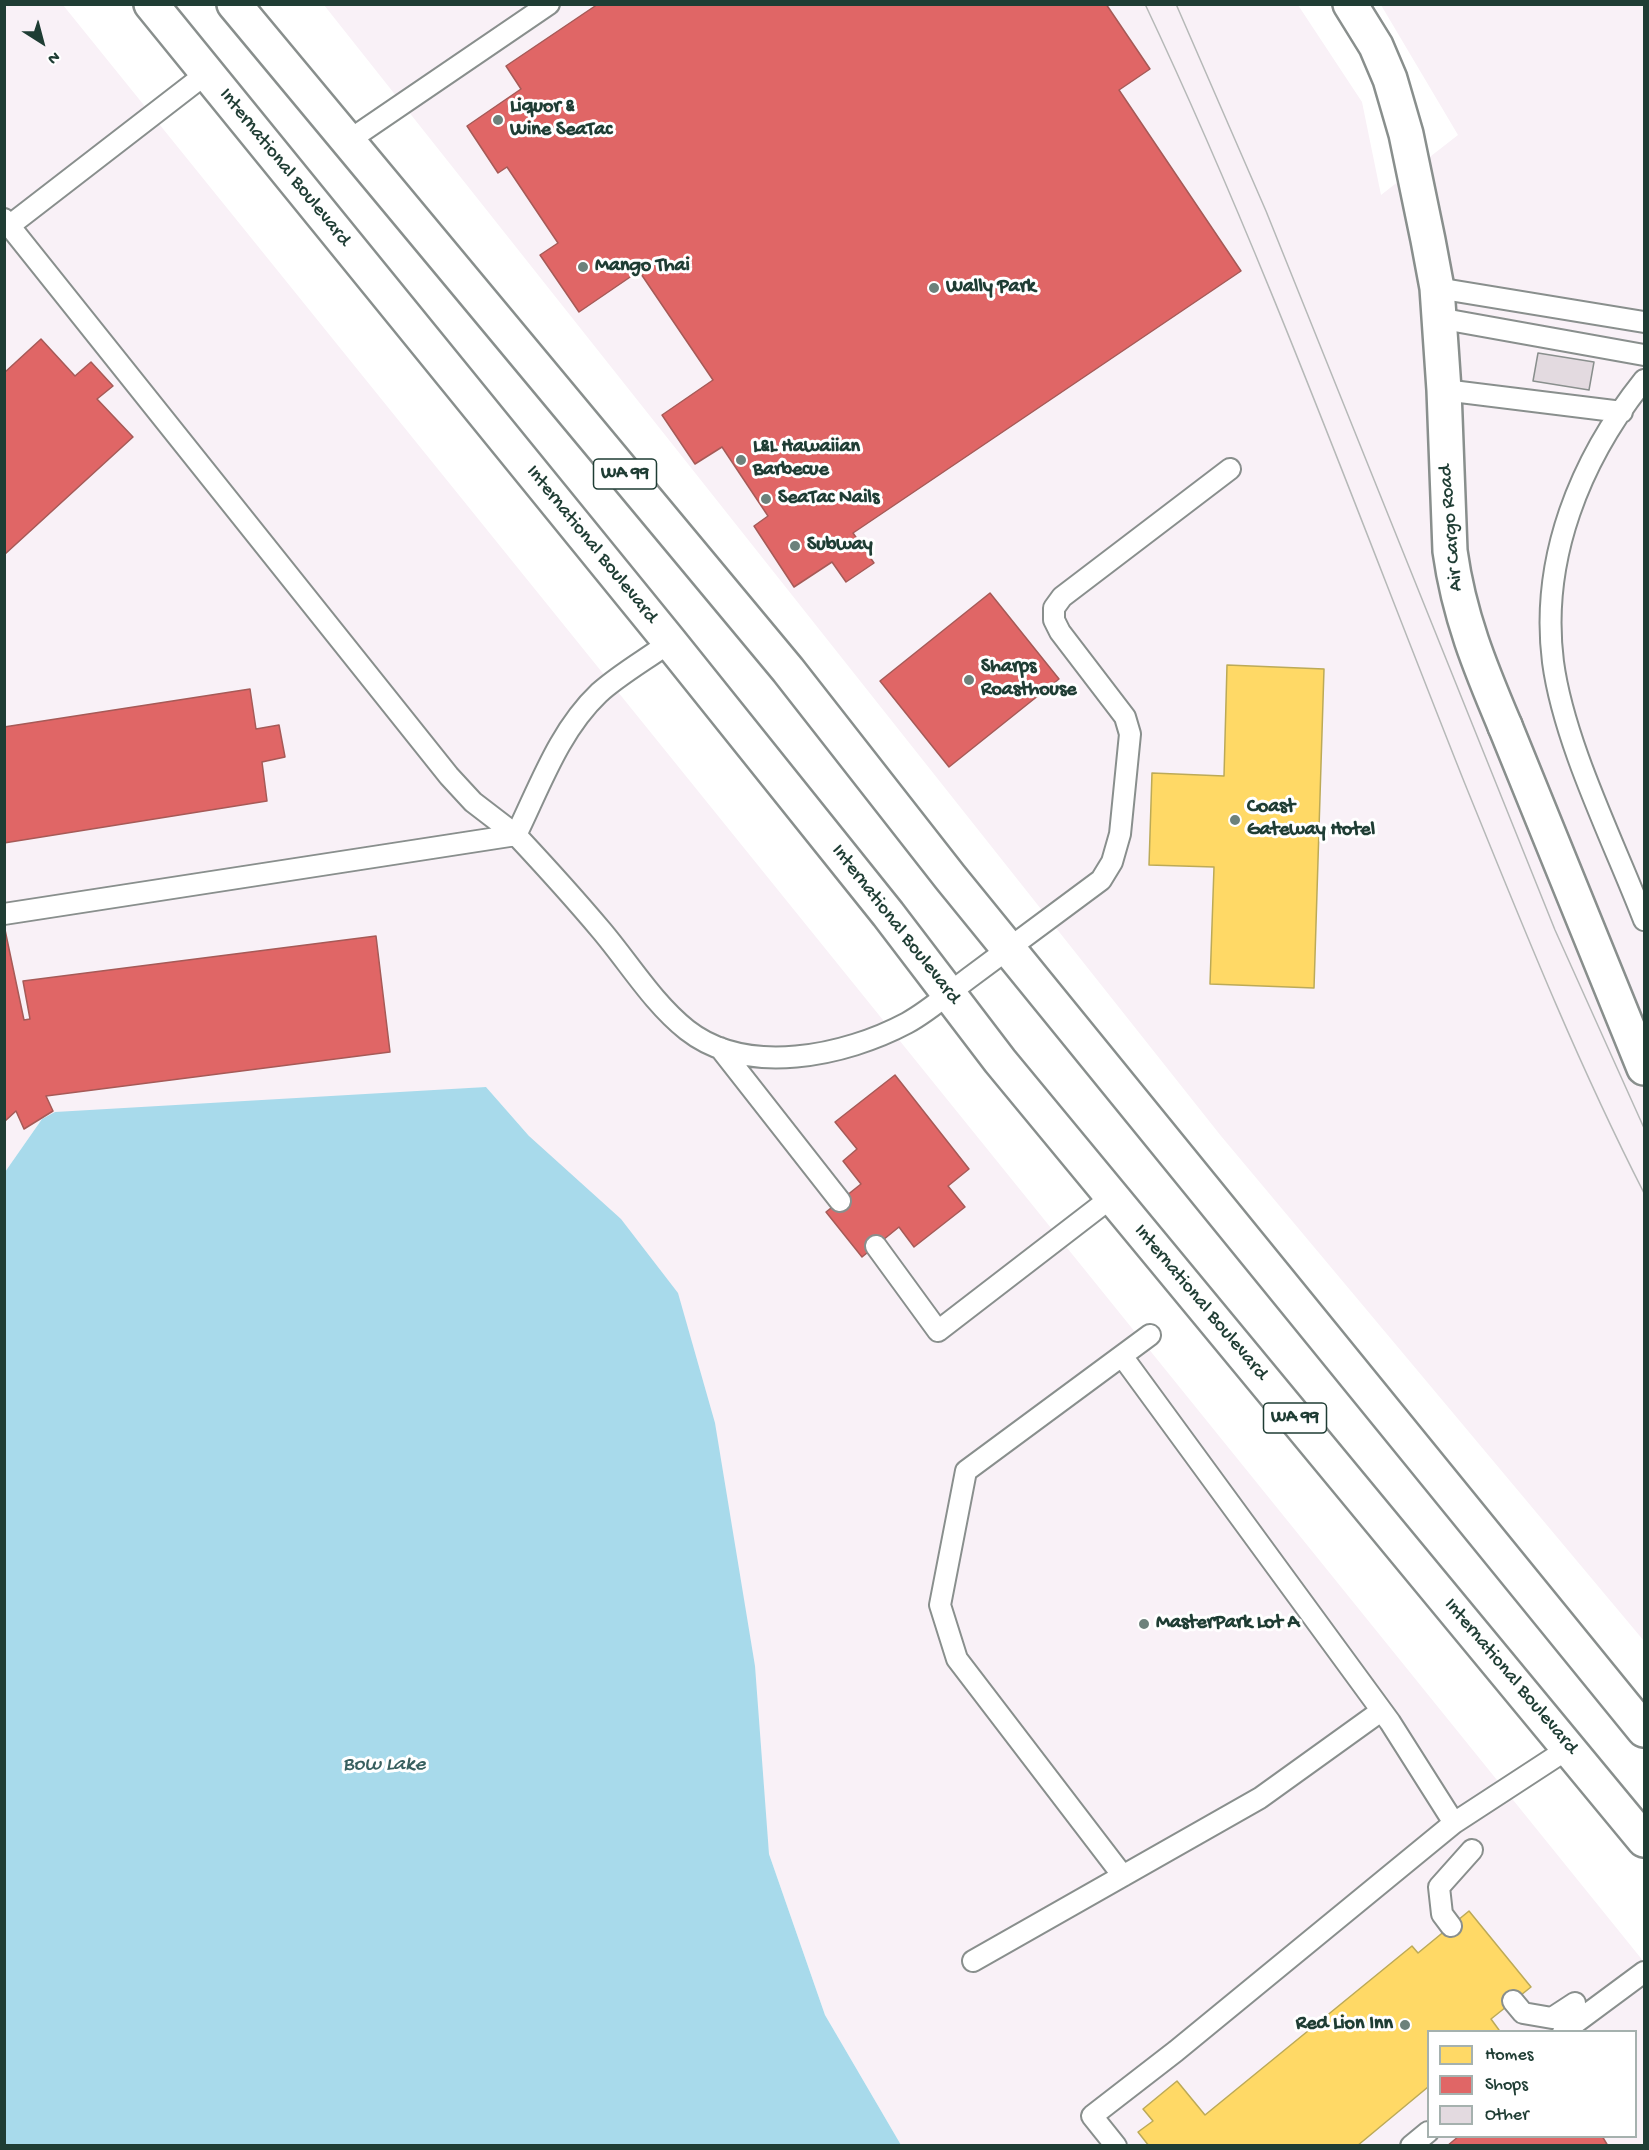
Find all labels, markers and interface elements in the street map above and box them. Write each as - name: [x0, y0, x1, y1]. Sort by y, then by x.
- north arrow: [12, 12, 72, 72]
- text: N: [43, 46, 63, 68]
- street label: International Boulevard: [213, 84, 355, 252]
- place label: Liquor & Wine SeaTac: [510, 96, 612, 143]
- marker: Liquor & Wine SeaTac: [491, 113, 505, 127]
- place label: Mango Thai: [595, 255, 690, 279]
- marker: Mango Thai: [576, 260, 590, 274]
- place label: Wally Park: [946, 276, 1036, 300]
- marker: Wally Park: [927, 281, 941, 295]
- place label: L&L Hawaiian Barbecue: [753, 436, 860, 483]
- marker: L&L Hawaiian Barbecue: [734, 453, 748, 467]
- road number: WA 99: [594, 459, 656, 489]
- street label: International Boulevard: [520, 461, 662, 629]
- street label: Air Cargo Road: [1435, 464, 1469, 592]
- place label: SeaTac Nails: [778, 487, 879, 511]
- marker: SeaTac Nails: [759, 492, 773, 506]
- place label: Subway: [807, 534, 873, 558]
- marker: Subway: [788, 539, 802, 553]
- place label: Sharps Roasthouse: [981, 656, 1077, 703]
- marker: Sharps Roasthouse: [962, 673, 976, 687]
- place label: Coast Gateway Hotel: [1247, 796, 1375, 843]
- marker: Coast Gateway Hotel: [1228, 813, 1242, 827]
- street label: International Boulevard: [825, 840, 965, 1010]
- street label: International Boulevard: [1128, 1220, 1272, 1386]
- road number: WA 99: [1264, 1403, 1326, 1433]
- street label: International Boulevard: [1438, 1594, 1582, 1760]
- place label: MasterPark Lot A: [1156, 1612, 1299, 1636]
- marker: MasterPark Lot A: [1137, 1617, 1151, 1631]
- water label: Bow Lake: [343, 1753, 425, 1779]
- place label: Red Lion Inn: [1296, 2013, 1393, 2037]
- marker: Red Lion Inn: [1398, 2018, 1412, 2032]
- legend: [1427, 2030, 1637, 2138]
- text: Homes: [1485, 2045, 1533, 2066]
- text: Shops: [1485, 2075, 1528, 2096]
- text: Other: [1485, 2105, 1529, 2126]

